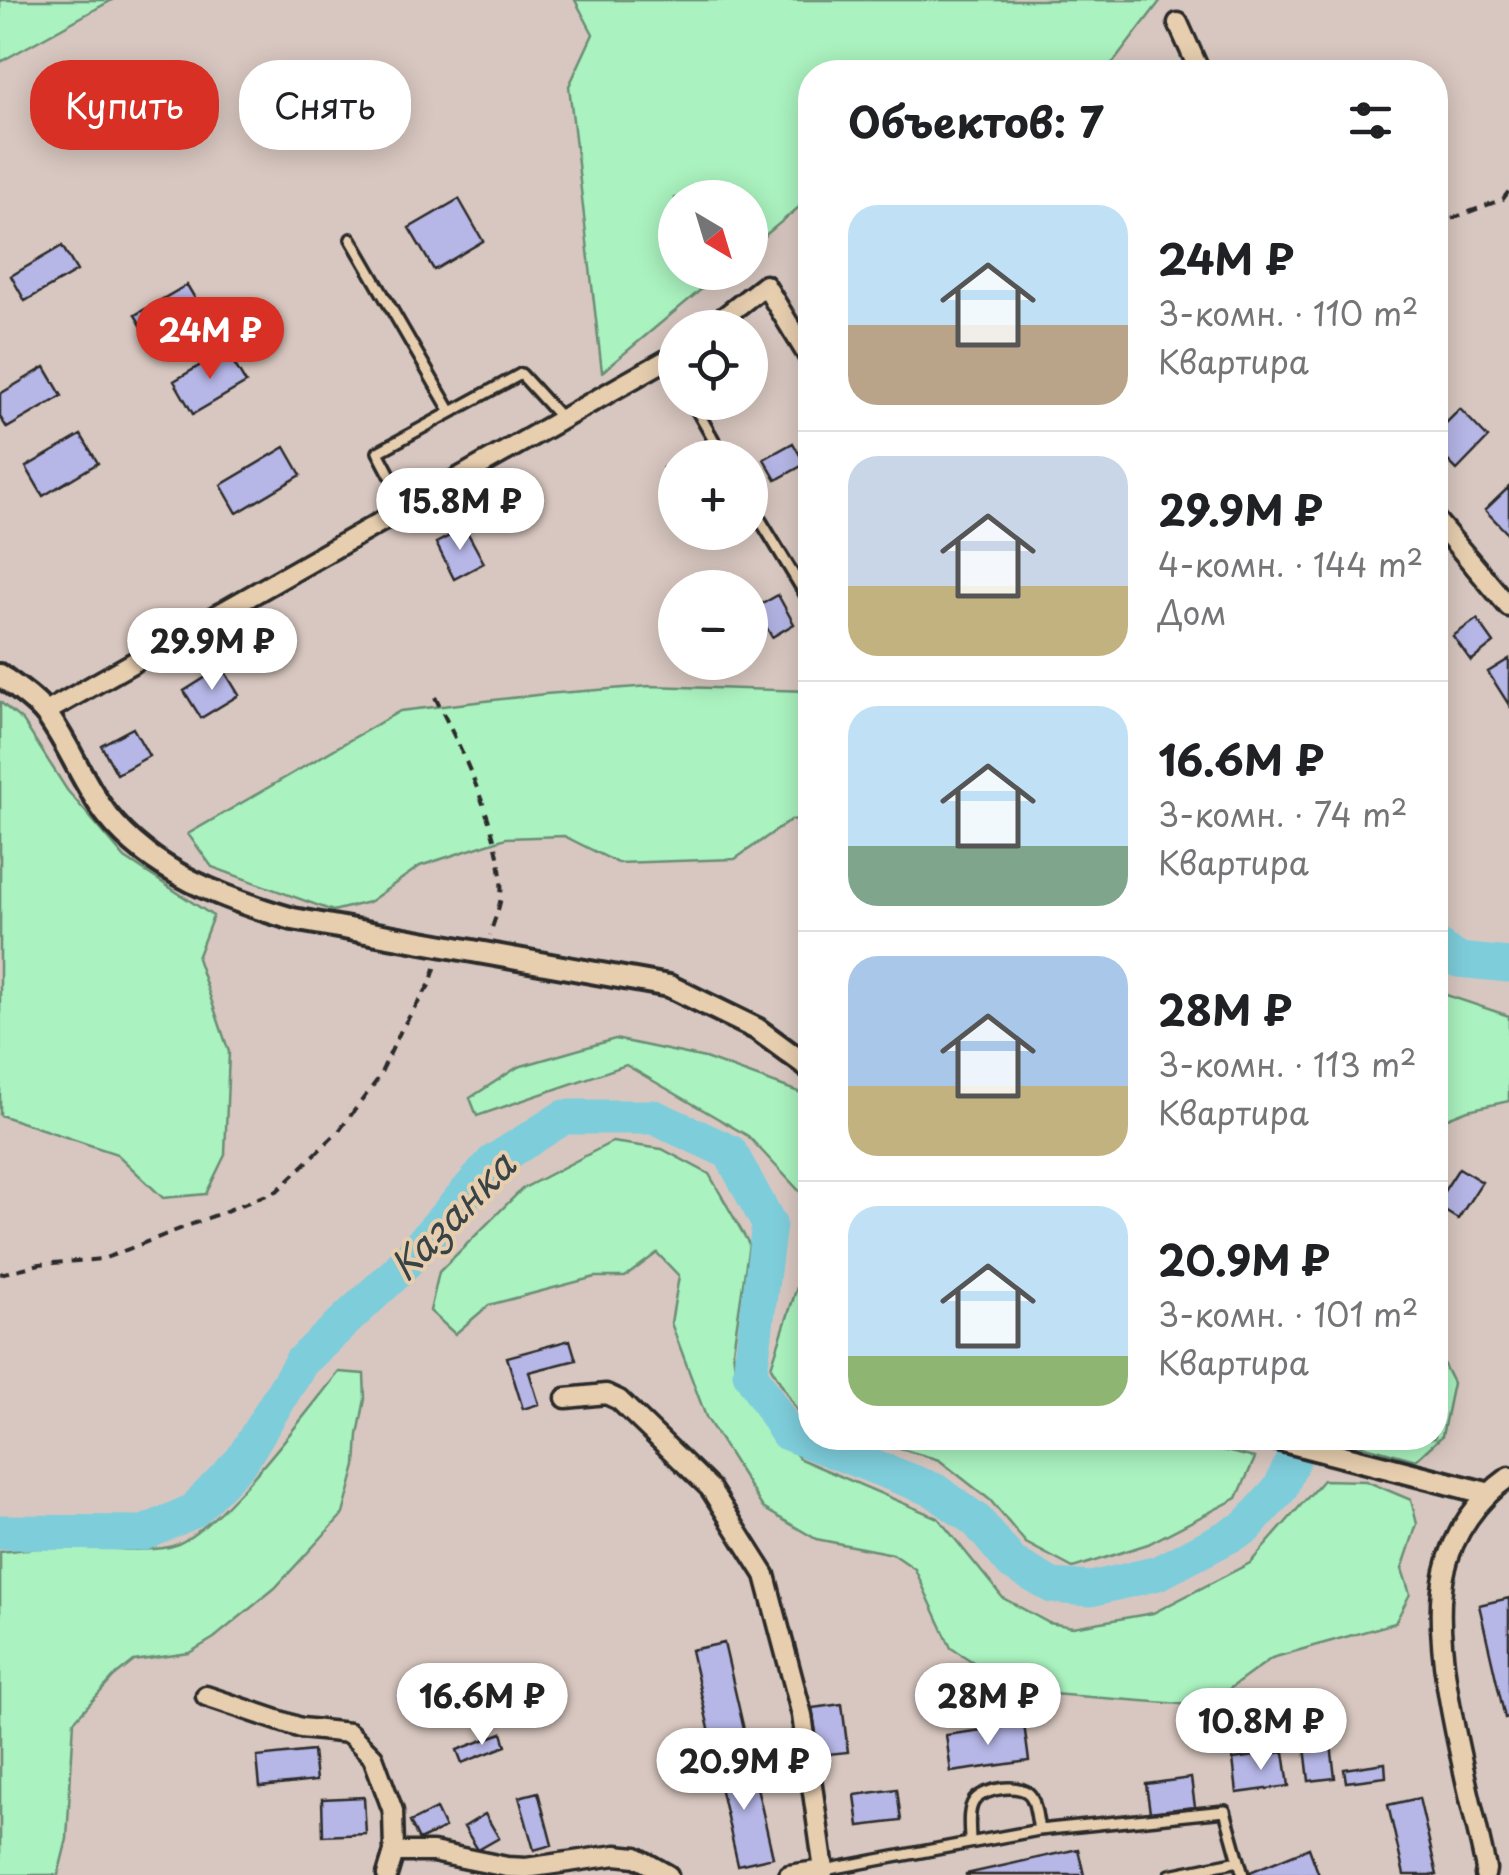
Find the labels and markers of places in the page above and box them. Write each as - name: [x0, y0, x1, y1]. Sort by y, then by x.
- pin: 24M ₽: [140, 297, 280, 382]
- pin: 15.8M ₽: [368, 468, 552, 553]
- pin: 29.9M ₽: [120, 608, 304, 693]
- pin: 16.6M ₽: [390, 1663, 574, 1748]
- pin: 28M ₽: [918, 1663, 1058, 1748]
- pin: 10.8M ₽: [1169, 1688, 1353, 1773]
- pin: 20.9M ₽: [652, 1728, 836, 1813]

